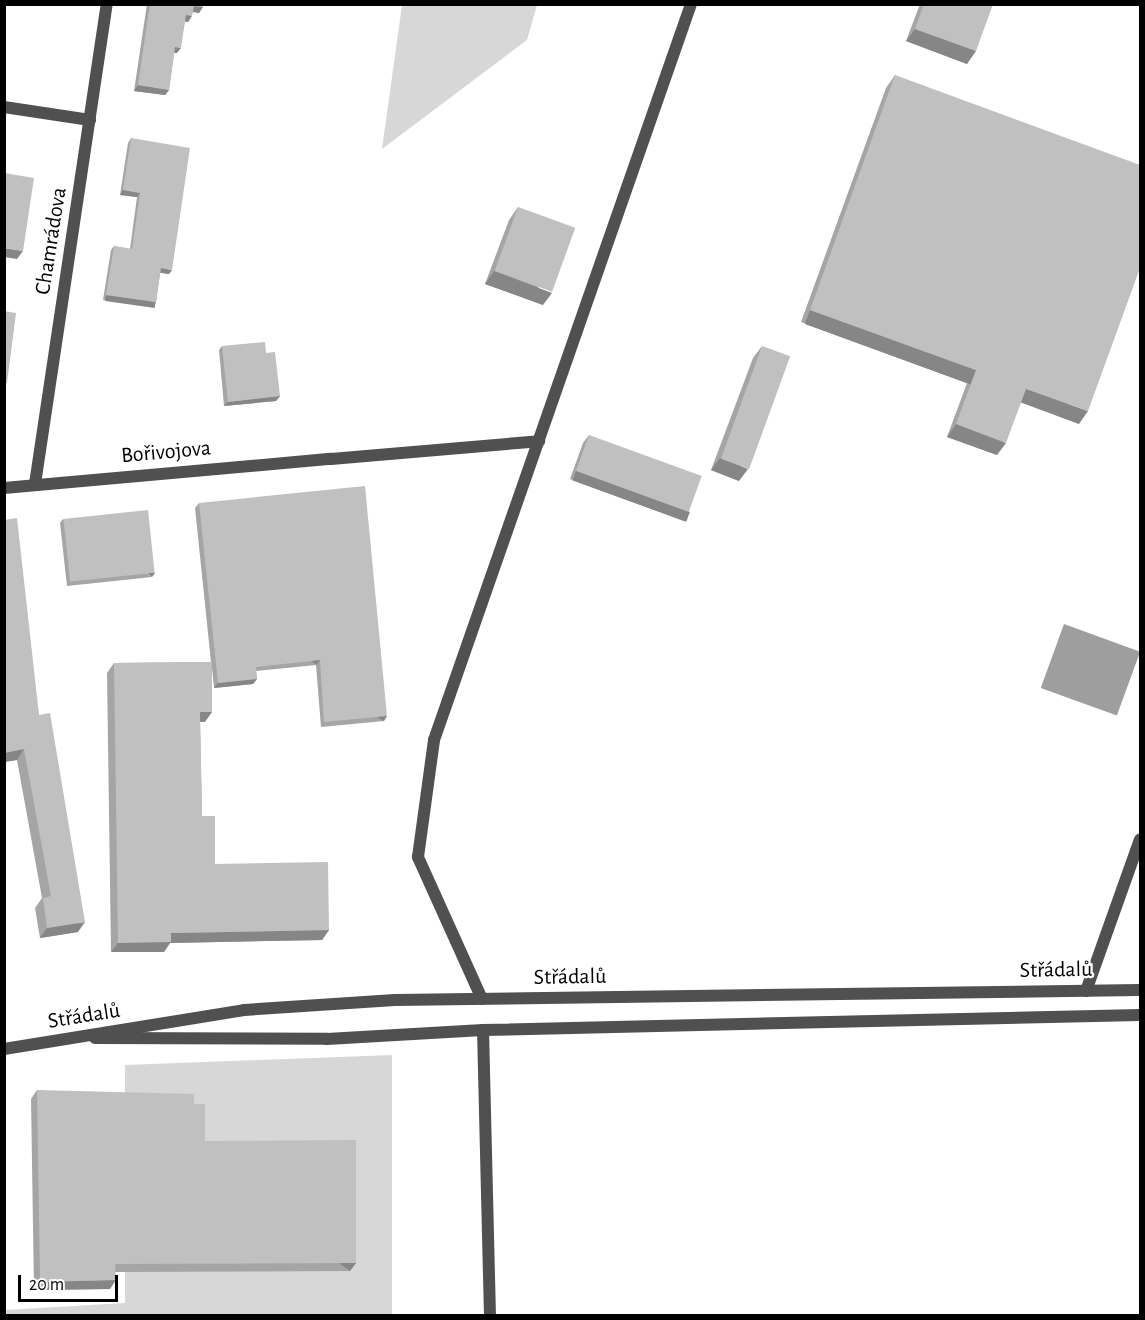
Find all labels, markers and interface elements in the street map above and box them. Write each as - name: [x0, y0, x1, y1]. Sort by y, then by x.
- street label: Chamrádova: [29, 185, 73, 297]
- street label: Bořivojova: [120, 435, 212, 469]
- street label: Střádalů: [1019, 956, 1093, 984]
- street label: Střádalů: [533, 963, 607, 991]
- street label: Střádalů: [46, 997, 122, 1035]
- scale bar: [21, 1263, 122, 1301]
- text: 20 m: [29, 1276, 64, 1294]

